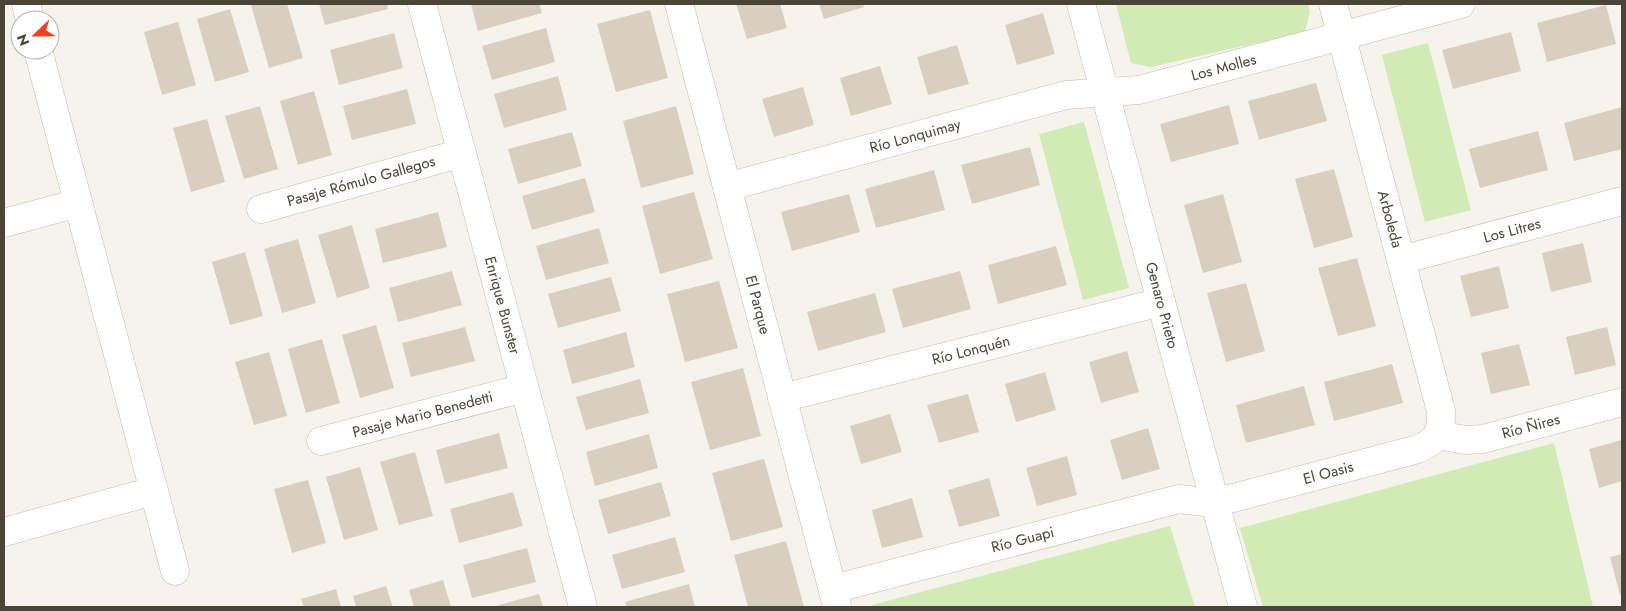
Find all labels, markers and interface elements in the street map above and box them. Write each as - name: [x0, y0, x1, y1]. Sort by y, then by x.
- north arrow: [10, 10, 60, 60]
- text: N: [12, 31, 34, 49]
- street label: Los Molles: [1189, 48, 1259, 87]
- street label: Río Lonquimay: [867, 113, 964, 159]
- street label: Pasaje Rómulo Gallegos: [285, 150, 438, 212]
- street label: Arboleda: [1372, 188, 1408, 250]
- street label: Los Litres: [1481, 212, 1543, 249]
- street label: Enrique Bunster: [479, 254, 526, 358]
- street label: Genaro Prieto: [1140, 260, 1184, 351]
- street label: El Parque: [740, 273, 776, 337]
- street label: Río Lonquén: [930, 330, 1012, 371]
- street label: Pasaje Mario Benedetti: [350, 386, 495, 443]
- street label: Río Ñires: [1499, 408, 1562, 445]
- street label: El Oasis: [1301, 456, 1356, 490]
- street label: Río Guapi: [989, 521, 1057, 558]

